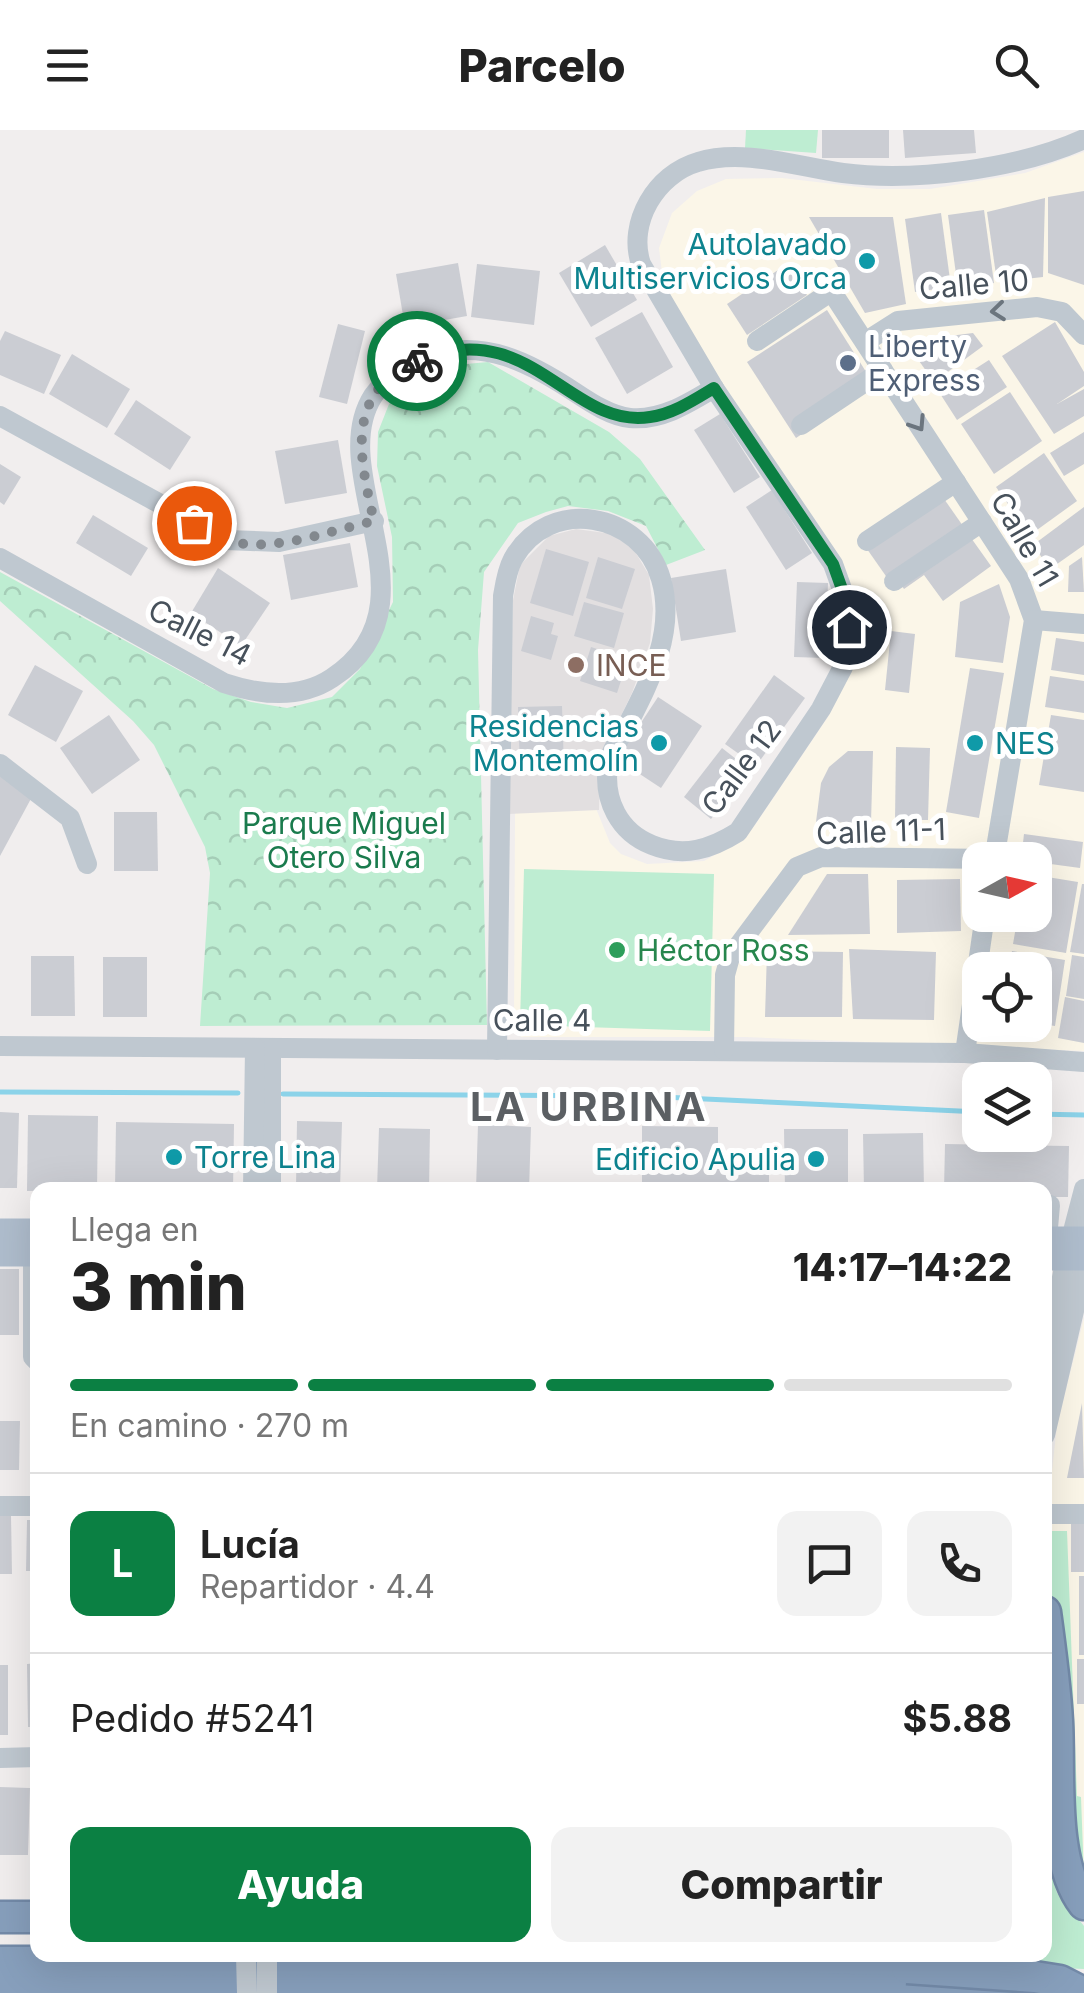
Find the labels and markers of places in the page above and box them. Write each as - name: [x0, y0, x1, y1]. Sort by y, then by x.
- place label: Autolavado Multiservicios Orca: [573, 226, 847, 296]
- marker: Autolavado Multiservicios Orca: [856, 250, 878, 272]
- place label: Liberty Express: [868, 328, 981, 398]
- marker: Liberty Express: [837, 352, 859, 374]
- pin: [152, 481, 237, 566]
- pin: [807, 585, 892, 670]
- place label: INCE: [596, 647, 667, 683]
- marker: INCE: [565, 654, 587, 676]
- place label: Residencias Montemolín: [469, 708, 639, 778]
- place label: NES: [995, 725, 1055, 761]
- marker: Residencias Montemolín: [648, 732, 670, 754]
- marker: NES: [964, 732, 986, 754]
- place label: Héctor Ross: [637, 932, 810, 968]
- marker: Héctor Ross: [606, 939, 628, 961]
- place label: Torre Lina: [194, 1139, 336, 1175]
- place label: Edificio Apulia: [595, 1141, 796, 1177]
- marker: Torre Lina: [163, 1146, 185, 1168]
- marker: Edificio Apulia: [805, 1148, 827, 1170]

